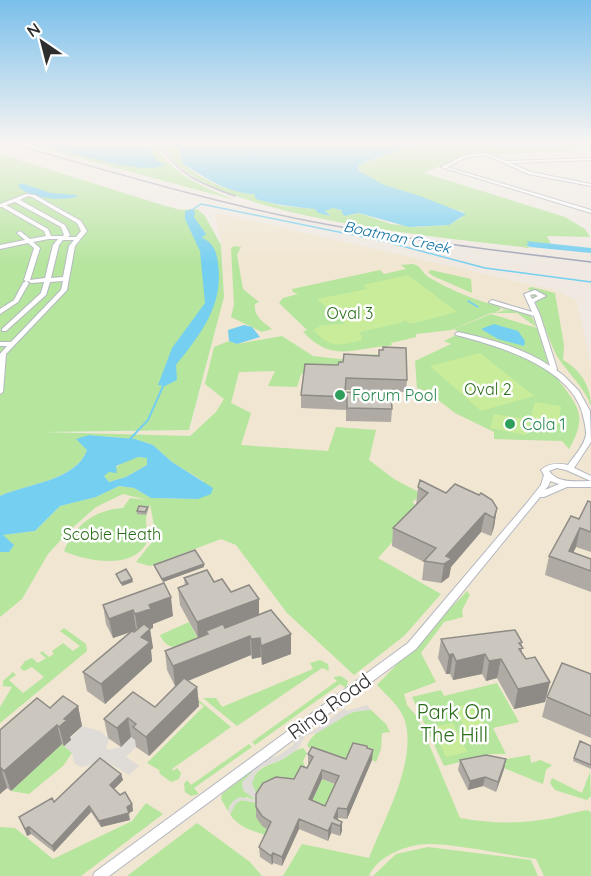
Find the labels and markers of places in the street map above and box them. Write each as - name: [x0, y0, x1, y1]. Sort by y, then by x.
- place label: Forum Pool: [352, 385, 437, 405]
- marker: Forum Pool: [333, 388, 347, 402]
- place label: Cola 1: [522, 414, 566, 434]
- marker: Cola 1: [503, 417, 517, 431]

